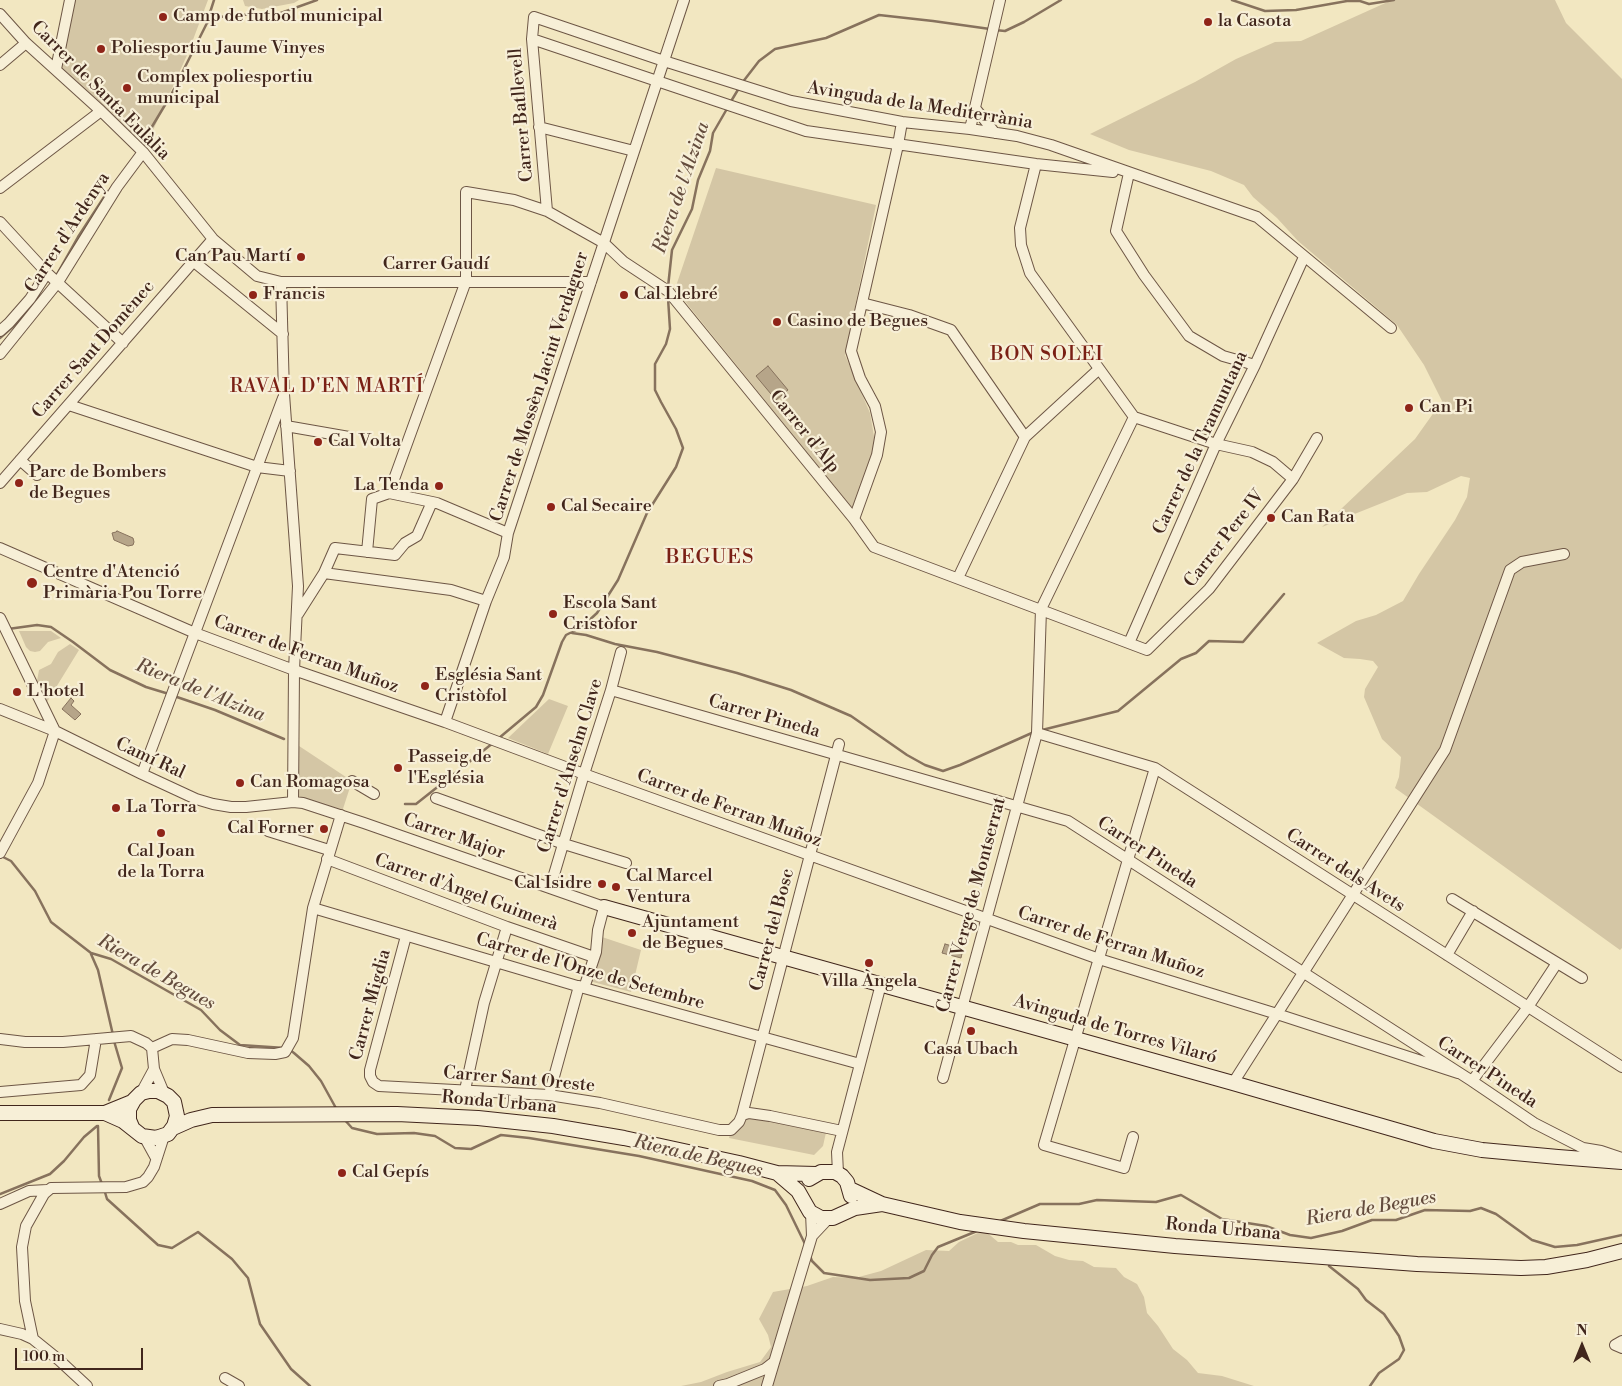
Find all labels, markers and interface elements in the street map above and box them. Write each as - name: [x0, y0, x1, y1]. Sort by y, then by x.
- place label: Camp de futbol municipal: [173, 6, 383, 28]
- marker: Camp de futbol municipal: [157, 11, 169, 23]
- place label: la Casota: [1218, 11, 1291, 33]
- marker: la Casota: [1202, 16, 1214, 28]
- street label: Carrer de Santa Eulàlia: [26, 17, 174, 165]
- place label: Poliesportiu Jaume Vinyes: [111, 38, 325, 60]
- marker: Poliesportiu Jaume Vinyes: [95, 43, 107, 55]
- street label: Carrer Batllevell: [505, 47, 539, 183]
- place label: Complex poliesportiu municipal: [137, 67, 313, 110]
- street label: Avinguda de la Mediterrània: [806, 78, 1034, 134]
- marker: Complex poliesportiu municipal: [121, 82, 133, 94]
- water label: Riera de l'Alzina: [649, 119, 715, 257]
- street label: Carrer d'Ardenya: [21, 169, 115, 297]
- place label: Can Pau Martí: [175, 246, 291, 268]
- street label: Carrer de Mossèn Jacint Verdaguer: [486, 249, 594, 525]
- marker: Can Pau Martí: [295, 251, 307, 263]
- street label: Carrer Gaudí: [383, 254, 489, 276]
- street label: Carrer Sant Domènec: [28, 277, 160, 423]
- place label: Francis: [263, 284, 325, 306]
- place label: Cal Llebré: [634, 284, 718, 306]
- marker: Francis: [247, 289, 259, 301]
- marker: Cal Llebré: [618, 289, 630, 301]
- place label: Casino de Begues: [787, 311, 928, 333]
- marker: Casino de Begues: [771, 316, 783, 328]
- district label: BON SOLEI: [989, 344, 1105, 366]
- street label: Carrer de la Tramuntana: [1149, 348, 1253, 538]
- district label: RAVAL D'EN MARTÍ: [228, 376, 426, 398]
- street label: Carrer d'Alp: [764, 386, 844, 478]
- place label: Can Pi: [1419, 397, 1473, 419]
- marker: Can Pi: [1403, 402, 1415, 414]
- place label: Cal Volta: [328, 431, 401, 453]
- marker: Cal Volta: [312, 436, 324, 448]
- place label: Parc de Bombers de Begues: [29, 462, 166, 504]
- place label: La Tenda: [354, 475, 429, 497]
- marker: Parc de Bombers de Begues: [13, 477, 25, 489]
- marker: La Tenda: [433, 480, 445, 492]
- street label: Carrer Pere IV: [1180, 486, 1270, 592]
- place label: Cal Secaire: [561, 496, 652, 518]
- marker: Cal Secaire: [545, 501, 557, 513]
- place label: Can Rata: [1281, 507, 1355, 529]
- marker: Can Rata: [1265, 512, 1277, 524]
- district label: BEGUES: [665, 546, 755, 570]
- place label: Centre d'Atenció Primària Pou Torre: [43, 562, 202, 604]
- marker: Centre d'Atenció Primària Pou Torre: [25, 576, 39, 590]
- place label: Escola Sant Cristòfor: [563, 593, 657, 636]
- marker: Escola Sant Cristòfor: [547, 608, 559, 620]
- street label: Carrer de Ferran Muñoz: [210, 611, 402, 699]
- water label: Riera de l'Alzina: [132, 655, 268, 727]
- place label: Església Sant Cristòfol: [435, 665, 542, 708]
- street label: Carrer d'Anselm Clave: [534, 676, 608, 856]
- marker: Església Sant Cristòfol: [419, 680, 431, 692]
- place label: L'hotel: [27, 681, 84, 703]
- marker: L'hotel: [11, 686, 23, 698]
- street label: Carrer Pineda: [706, 691, 822, 743]
- street label: Camí Ral: [112, 734, 188, 784]
- place label: Passeig de l'Església: [408, 747, 492, 790]
- marker: Passeig de l'Església: [392, 762, 404, 774]
- street label: Carrer de Ferran Muñoz: [633, 765, 825, 853]
- place label: Can Romagosa: [250, 772, 370, 794]
- marker: Can Romagosa: [234, 777, 246, 789]
- street label: Carrer Verge de Montserrat: [933, 795, 1011, 1015]
- place label: La Torra: [126, 797, 197, 819]
- marker: La Torra: [110, 802, 122, 814]
- street label: Carrer Major: [400, 809, 508, 865]
- street label: Carrer Pineda: [1093, 813, 1201, 893]
- place label: Cal Forner: [227, 818, 314, 840]
- marker: Cal Forner: [318, 823, 330, 835]
- street label: Carrer dels Avets: [1281, 824, 1409, 918]
- marker: Cal Joan de la Torra: [155, 827, 167, 839]
- place label: Cal Joan de la Torra: [117, 841, 205, 884]
- street label: Carrer d'Àngel Guimerà: [371, 850, 561, 936]
- place label: Cal Marcel Ventura: [626, 866, 713, 909]
- street label: Carrer del Bosc: [746, 866, 800, 994]
- place label: Cal Isidre: [514, 873, 592, 895]
- marker: Cal Isidre: [596, 878, 608, 890]
- marker: Cal Marcel Ventura: [610, 881, 622, 893]
- street label: Carrer de Ferran Muñoz: [1015, 903, 1207, 983]
- place label: Ajuntament de Begues: [642, 912, 739, 954]
- marker: Ajuntament de Begues: [626, 927, 638, 939]
- street label: Carrer de l'Onze de Setembre: [473, 929, 707, 1015]
- water label: Riera de Begues: [93, 930, 219, 1016]
- street label: Carrer Migdia: [346, 947, 396, 1063]
- marker: Villa Àngela: [863, 957, 875, 969]
- place label: Villa Àngela: [821, 971, 917, 993]
- street label: Avinguda de Torres Vilaró: [1011, 991, 1219, 1069]
- marker: Casa Ubach: [965, 1025, 977, 1037]
- street label: Carrer Pineda: [1433, 1033, 1541, 1113]
- place label: Casa Ubach: [924, 1039, 1018, 1061]
- street label: Carrer Sant Oreste: [442, 1063, 596, 1097]
- street label: Ronda Urbana: [440, 1087, 558, 1119]
- water label: Riera de Begues: [631, 1131, 765, 1183]
- place label: Cal Gepís: [352, 1162, 429, 1184]
- marker: Cal Gepís: [336, 1167, 348, 1179]
- water label: Riera de Begues: [1304, 1186, 1438, 1232]
- street label: Ronda Urbana: [1164, 1214, 1282, 1246]
- north arrow: [1557, 1321, 1607, 1371]
- text: N: [1576, 1322, 1588, 1340]
- scale bar: [18, 1338, 145, 1370]
- text: 100 m: [23, 1347, 65, 1366]

